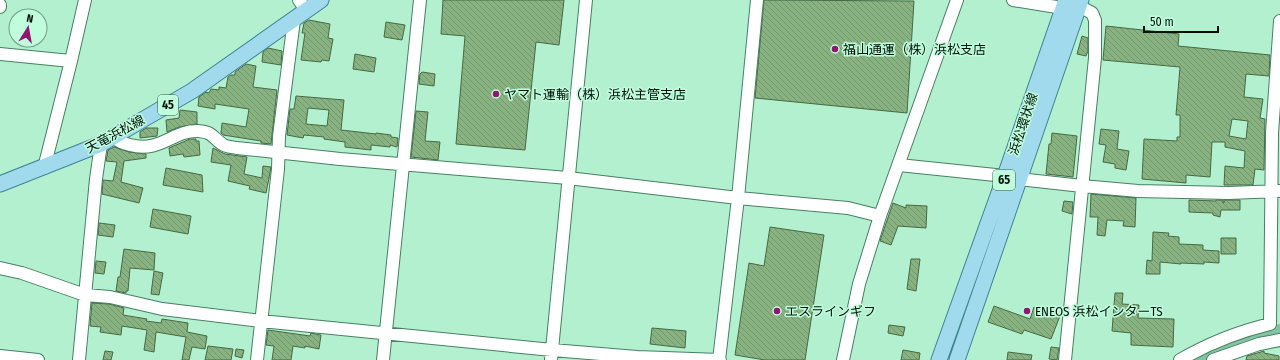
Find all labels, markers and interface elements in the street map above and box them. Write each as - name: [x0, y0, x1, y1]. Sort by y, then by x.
- north arrow: [8, 8, 48, 48]
- scale bar: [1144, 8, 1218, 34]
- text: N: [25, 12, 34, 26]
- text: 50 m: [1150, 15, 1174, 29]
- place label: 福山通運（株）浜松支店: [843, 42, 986, 57]
- marker: 福山通運（株）浜松支店: [830, 44, 840, 54]
- place label: ヤマト運輸（株）浜松主管支店: [504, 87, 686, 102]
- marker: ヤマト運輸（株）浜松主管支店: [491, 89, 501, 99]
- street label: 浜松環状線: [1005, 91, 1041, 157]
- road number: 45: [158, 95, 178, 115]
- street label: 天竜浜松線: [83, 112, 147, 156]
- road number: 65: [993, 170, 1015, 190]
- place label: エスラインギフ: [785, 304, 876, 319]
- place label: ENEOS 浜松インターTS: [1035, 304, 1163, 319]
- marker: エスラインギフ: [772, 306, 782, 316]
- marker: ENEOS 浜松インターTS: [1022, 306, 1032, 316]

